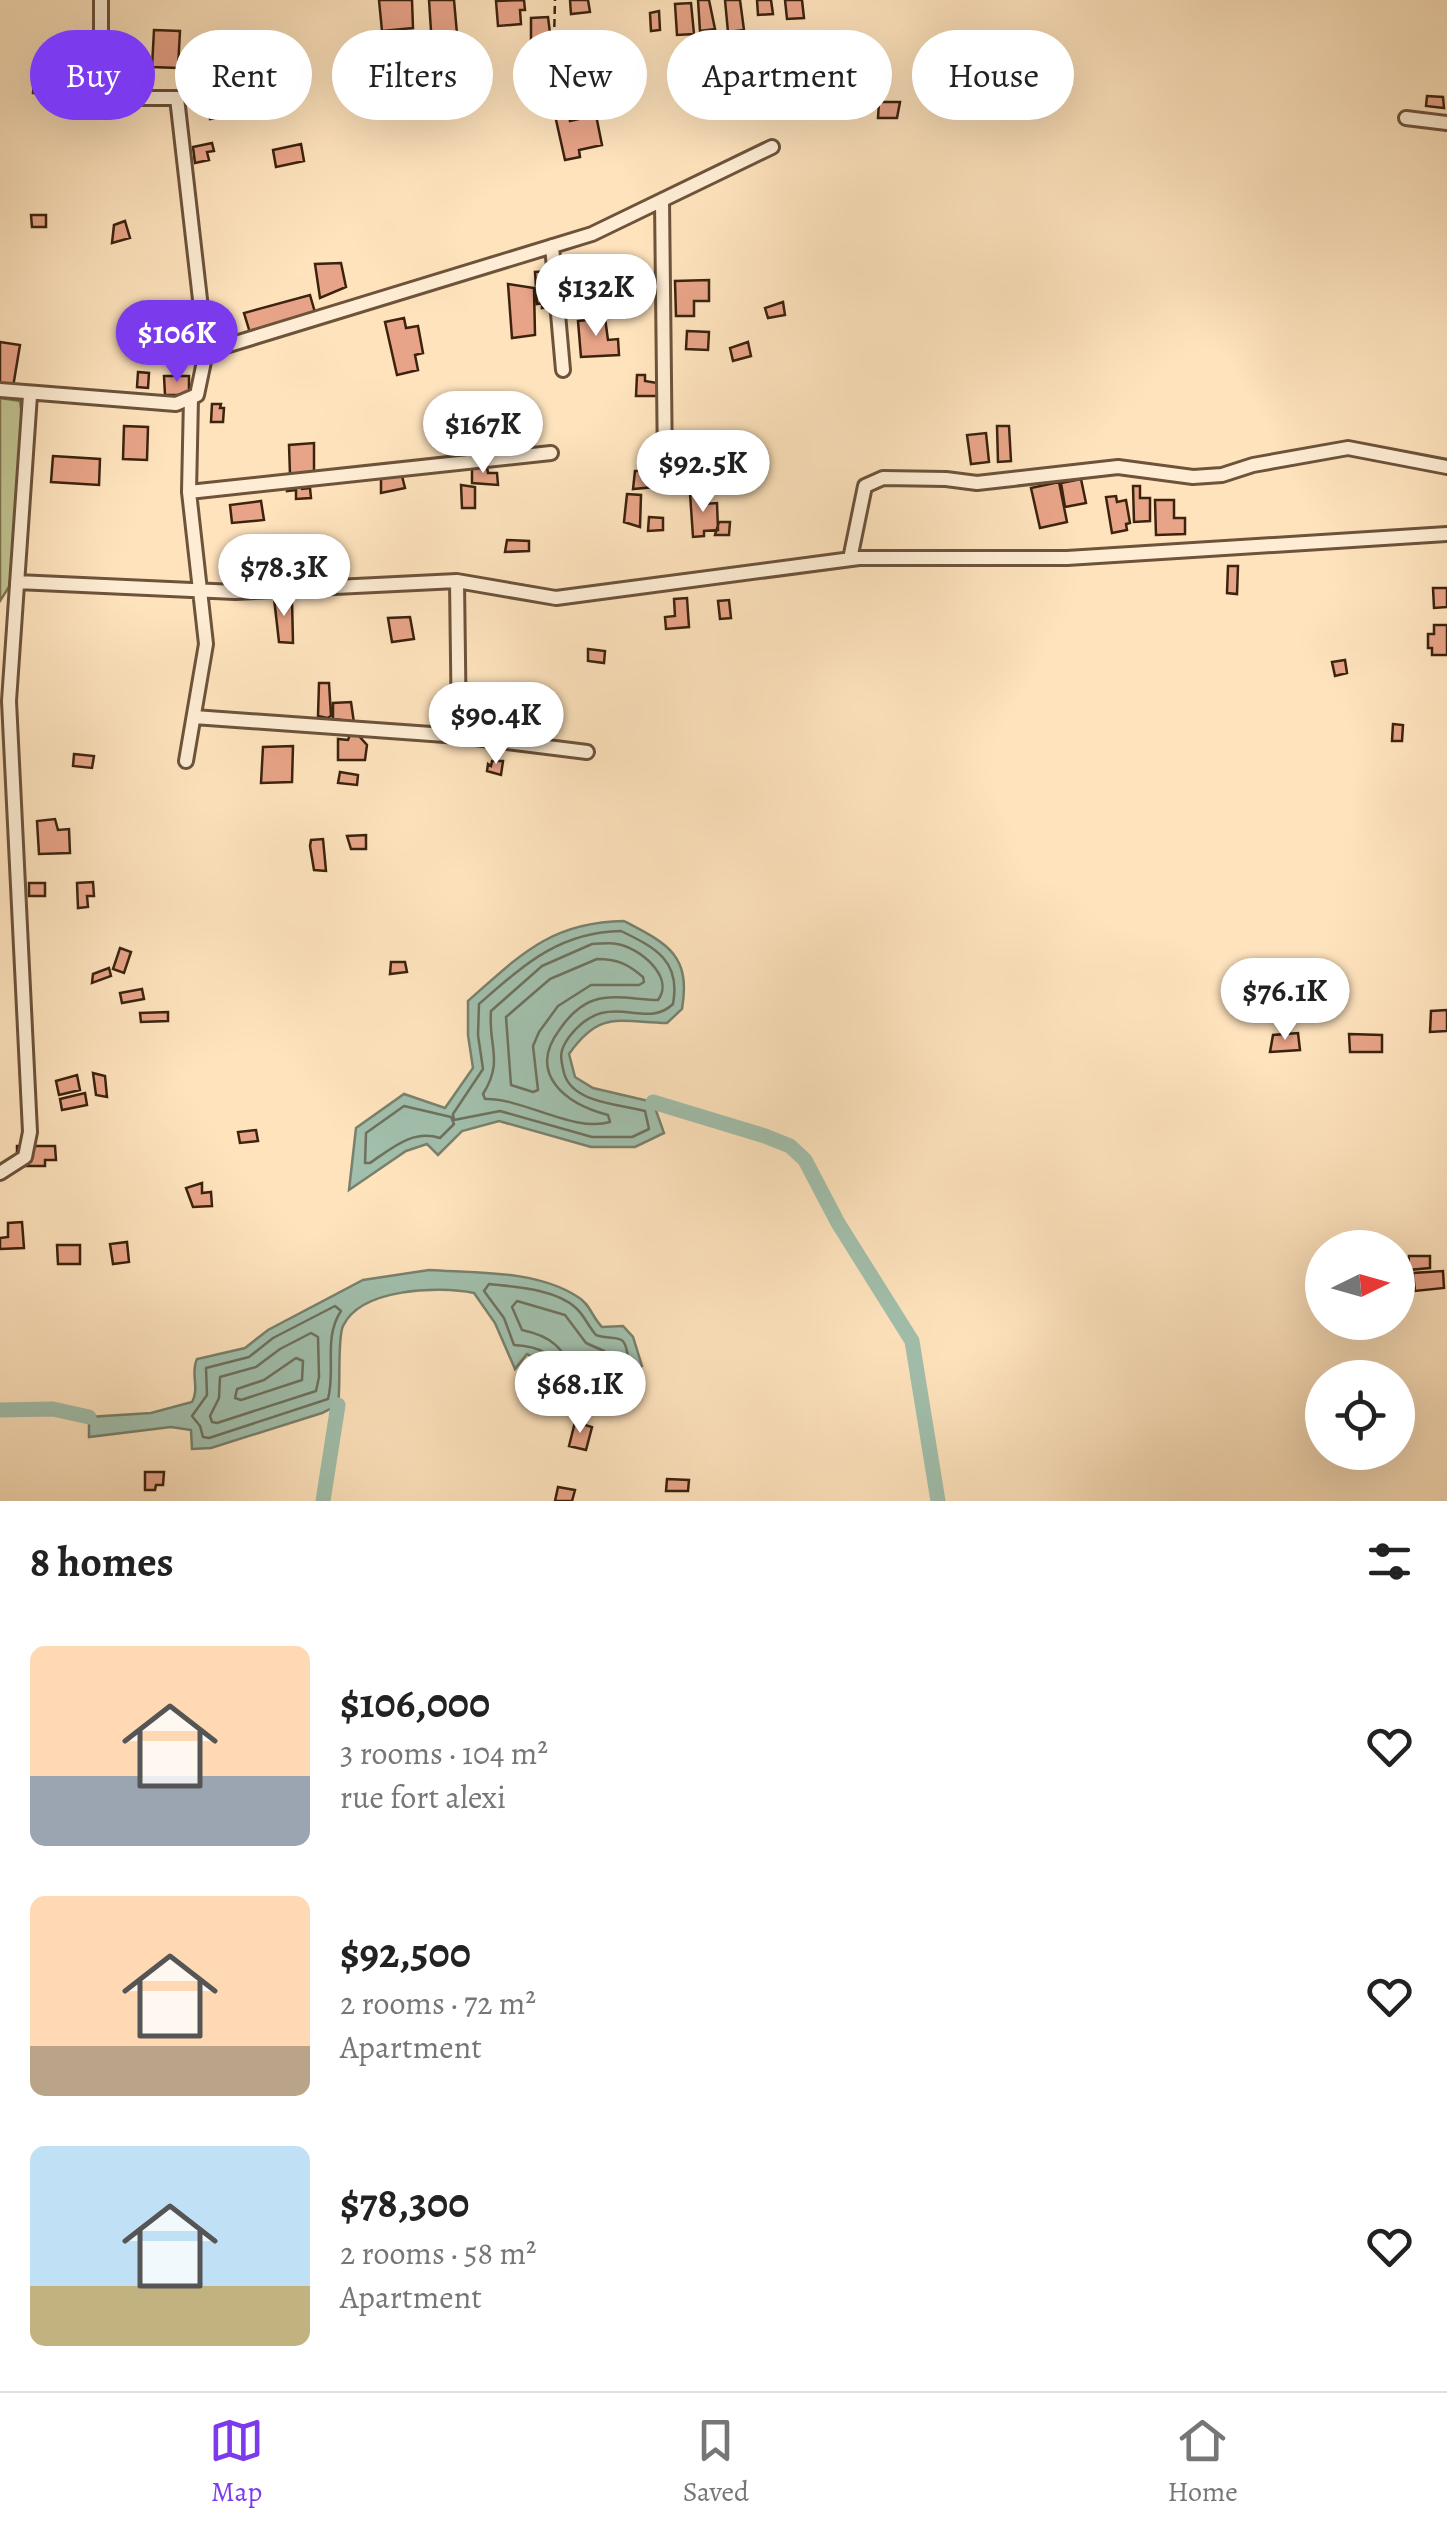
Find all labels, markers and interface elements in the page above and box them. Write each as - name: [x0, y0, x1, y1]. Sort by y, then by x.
- chip: Buy: [30, 30, 155, 120]
- chip: Rent: [175, 30, 312, 120]
- chip: Filters: [332, 30, 493, 120]
- chip: New: [513, 30, 647, 120]
- chip: Apartment: [667, 30, 892, 120]
- chip: House: [912, 30, 1074, 120]
- pin: $132K: [526, 254, 666, 339]
- text: $132K: [558, 264, 634, 308]
- pin: $106K: [107, 300, 247, 385]
- text: $106K: [138, 310, 216, 354]
- pin: $167K: [413, 391, 553, 476]
- text: $167K: [445, 401, 521, 445]
- pin: $92.5K: [622, 430, 784, 515]
- text: $92.5K: [659, 440, 747, 484]
- pin: $78.3K: [203, 534, 365, 619]
- text: $78.3K: [240, 544, 328, 588]
- pin: $90.4K: [415, 682, 577, 767]
- text: $90.4K: [451, 692, 541, 736]
- pin: $76.1K: [1204, 958, 1366, 1043]
- text: $76.1K: [1243, 968, 1327, 1012]
- north arrow: [1305, 1230, 1415, 1340]
- map controls: [1305, 1230, 1415, 1470]
- pin: $68.1K: [499, 1351, 661, 1436]
- button: locate: [1305, 1360, 1415, 1470]
- text: $68.1K: [537, 1361, 623, 1405]
- text: 8 homes: [30, 1533, 174, 1590]
- icon: filters: [1362, 1534, 1417, 1589]
- text: $106,000: [340, 1674, 490, 1731]
- icon: home: [110, 1686, 230, 1806]
- icon: heart: [1362, 1719, 1417, 1774]
- text: 3 rooms · 104 m²: [340, 1731, 548, 1775]
- text: rue fort alexi: [340, 1775, 506, 1819]
- text: $92,500: [340, 1924, 471, 1981]
- icon: home: [110, 1936, 230, 2056]
- icon: heart: [1362, 1969, 1417, 2024]
- text: 2 rooms · 72 m²: [340, 1981, 536, 2025]
- text: Apartment: [340, 2025, 482, 2069]
- text: $78,300: [340, 2174, 469, 2231]
- icon: home: [110, 2186, 230, 2306]
- icon: heart: [1362, 2219, 1417, 2274]
- text: 2 rooms · 58 m²: [340, 2231, 537, 2275]
- text: Apartment: [340, 2275, 482, 2319]
- tab: Map: [209, 2413, 264, 2511]
- tab: Saved: [683, 2413, 749, 2511]
- tab: Home: [1167, 2413, 1238, 2511]

